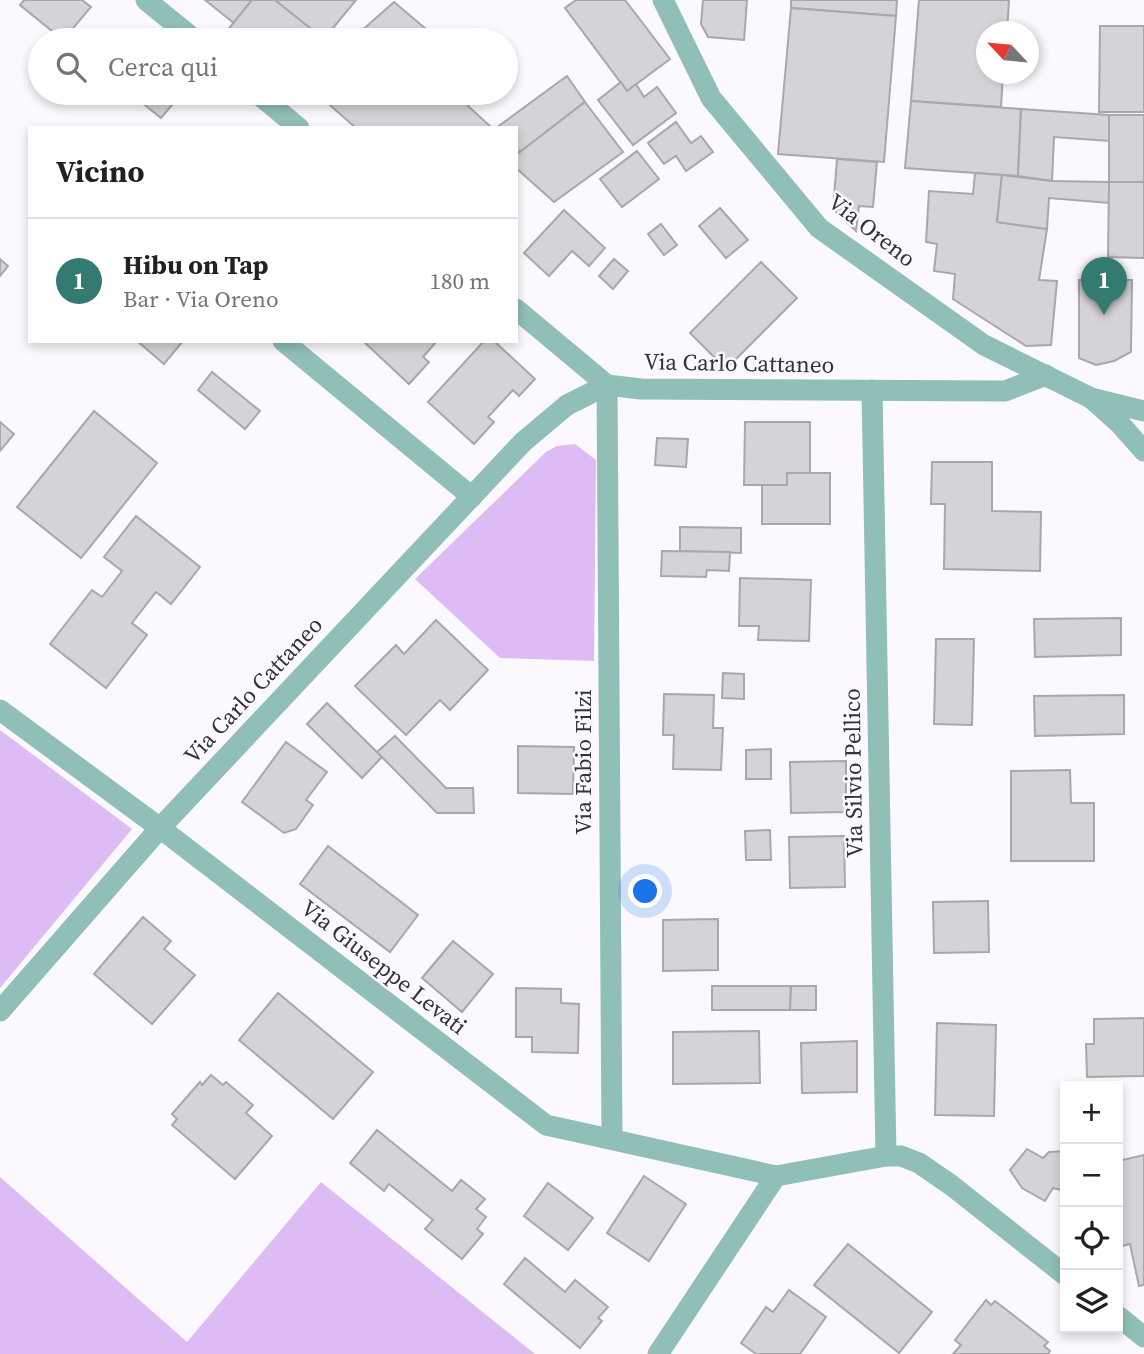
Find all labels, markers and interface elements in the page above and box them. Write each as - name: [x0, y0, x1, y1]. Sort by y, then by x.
- north arrow: [976, 21, 1039, 84]
- search box: [28, 28, 518, 105]
- icon: search: [52, 48, 90, 86]
- text: Cerca qui: [108, 49, 218, 85]
- text: Vicino: [56, 151, 145, 192]
- street label: Via Oreno: [822, 186, 922, 274]
- text: Hibu on Tap: [123, 247, 268, 283]
- pin: 1: [1081, 257, 1127, 315]
- text: 1: [73, 265, 85, 297]
- text: 180 m: [429, 265, 490, 297]
- text: Bar · Via Oreno: [123, 283, 279, 315]
- street label: Via Carlo Cattaneo: [644, 345, 834, 381]
- street label: Via Carlo Cattaneo: [176, 609, 330, 771]
- street label: Via Silvio Pellico: [836, 688, 870, 858]
- street label: Via Fabio Filzi: [567, 689, 599, 835]
- your location: [628, 874, 662, 908]
- street label: Via Giuseppe Levati: [294, 892, 474, 1042]
- map controls: [1060, 1081, 1123, 1333]
- button: +: [1060, 1081, 1123, 1144]
- button: −: [1060, 1144, 1123, 1207]
- button: locate: [1060, 1207, 1123, 1270]
- button: layers: [1060, 1270, 1123, 1333]

